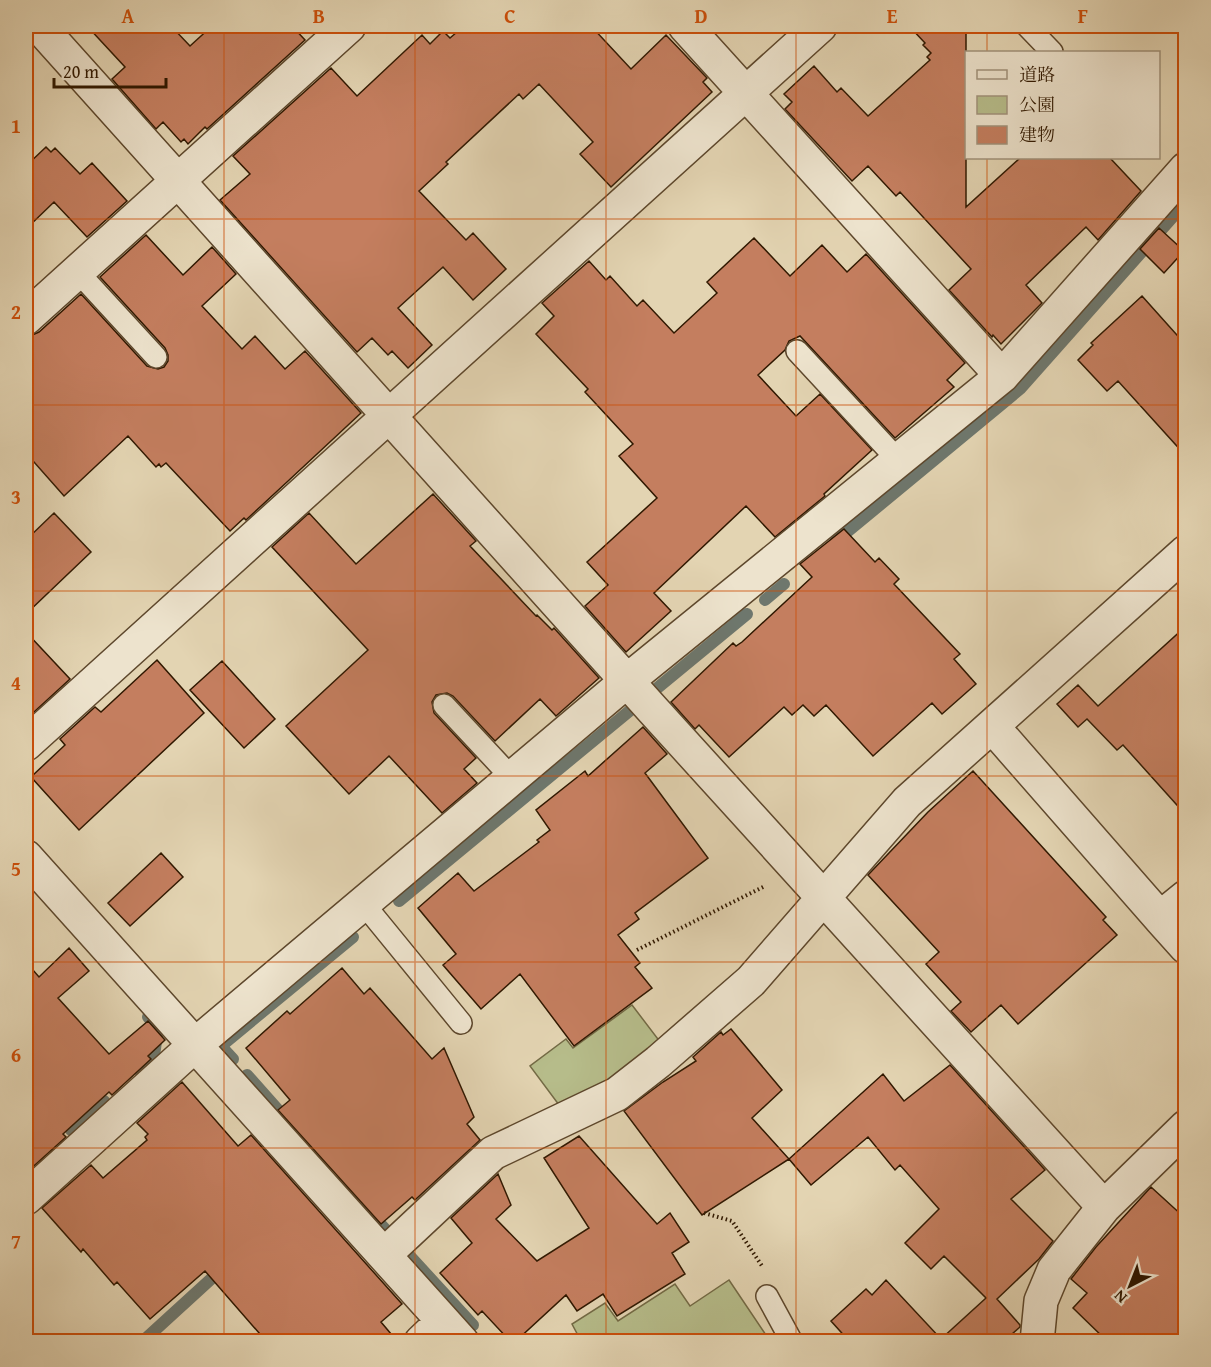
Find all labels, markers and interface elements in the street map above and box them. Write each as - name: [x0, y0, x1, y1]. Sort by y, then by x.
- text: A: [122, 1, 135, 30]
- text: B: [313, 1, 325, 30]
- text: C: [504, 1, 516, 30]
- text: D: [694, 1, 708, 30]
- text: E: [887, 1, 898, 30]
- text: F: [1078, 1, 1088, 30]
- scale bar: [54, 51, 166, 89]
- legend: [965, 51, 1160, 159]
- text: 20 m: [63, 58, 99, 85]
- text: 道路: [1019, 61, 1055, 88]
- text: 公園: [1019, 91, 1055, 118]
- text: 1: [11, 111, 21, 140]
- text: 建物: [1019, 121, 1055, 148]
- text: 2: [11, 297, 21, 326]
- text: 3: [11, 482, 21, 511]
- text: 4: [11, 668, 21, 697]
- text: 5: [11, 854, 21, 883]
- text: 6: [11, 1040, 21, 1069]
- text: 7: [11, 1226, 21, 1255]
- north arrow: [1100, 1256, 1160, 1316]
- text: N: [1108, 1284, 1132, 1310]

